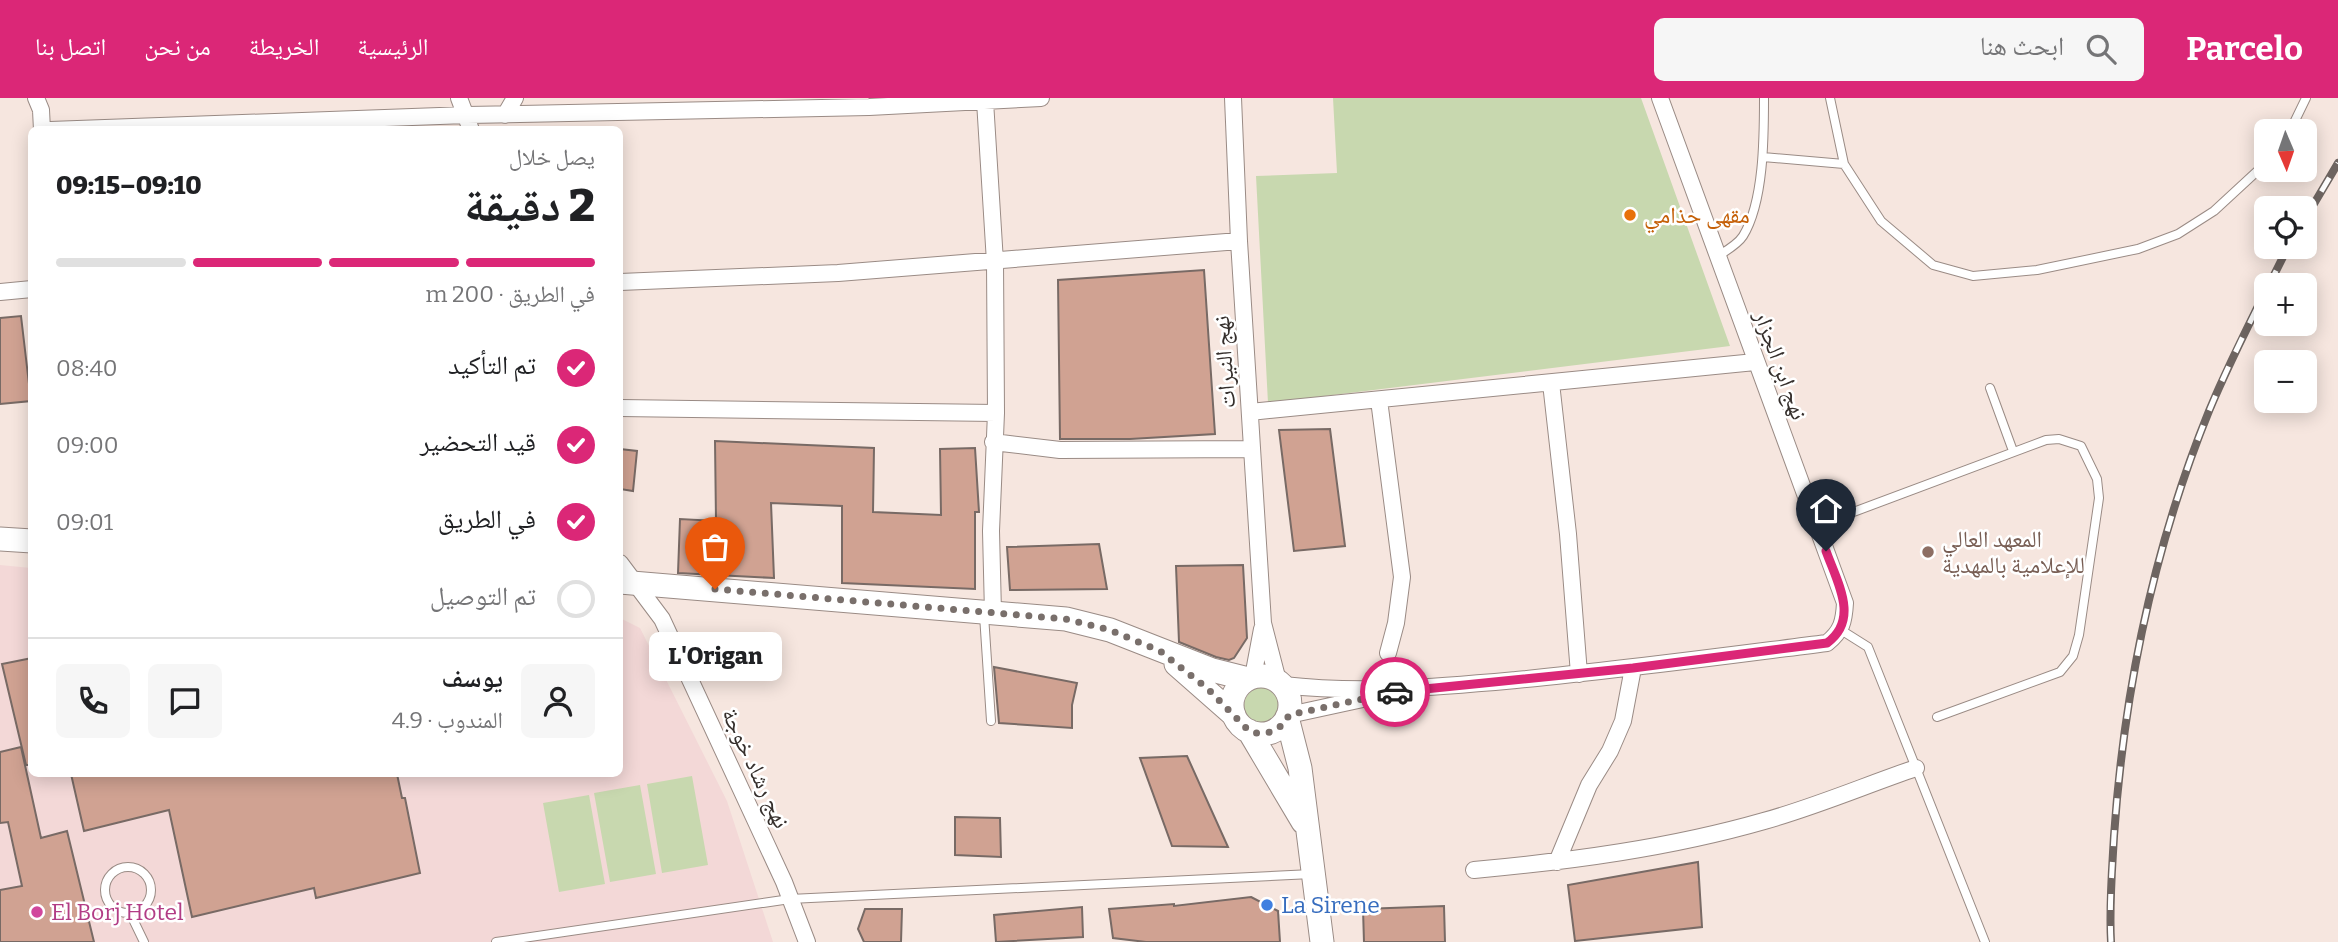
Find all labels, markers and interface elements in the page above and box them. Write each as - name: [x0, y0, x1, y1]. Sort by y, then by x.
- search box: [1654, 18, 2144, 81]
- text: Parcelo: [2186, 29, 2303, 69]
- icon: search: [2082, 30, 2120, 68]
- text: ابحث هنا: [1980, 31, 2064, 62]
- text: اتصل بنا: [35, 33, 106, 61]
- text: من نحن: [144, 33, 211, 61]
- text: الخريطة: [249, 33, 319, 61]
- text: الرئيسية: [357, 33, 429, 61]
- north arrow: [2254, 119, 2317, 182]
- map controls: [2254, 119, 2317, 413]
- text: يصل خلال: [509, 143, 595, 171]
- text: 09:10–09:15: [56, 170, 202, 201]
- text: 2 دقيقة: [464, 178, 595, 233]
- button: locate: [2254, 196, 2317, 259]
- place label: مقهى حذامي: [1644, 201, 1750, 234]
- marker: مقهى حذامي: [1622, 207, 1638, 223]
- button: +: [2254, 273, 2317, 336]
- text: في الطريق · 200 m: [426, 280, 595, 308]
- street label: نهج ابن الجزار: [1747, 306, 1814, 424]
- street label: نهج النيرات: [1207, 315, 1242, 409]
- icon: check: [557, 349, 595, 387]
- text: تم التأكيد: [448, 350, 536, 381]
- button: −: [2254, 350, 2317, 413]
- text: 08:40: [56, 354, 118, 382]
- icon: check: [557, 426, 595, 464]
- text: قيد التحضير: [420, 427, 536, 458]
- text: 09:00: [56, 431, 119, 459]
- pin: [1796, 479, 1856, 551]
- icon: home: [1807, 490, 1845, 528]
- icon: check: [557, 503, 595, 541]
- text: في الطريق: [438, 504, 536, 535]
- text: 09:01: [56, 508, 113, 536]
- pin: [685, 517, 745, 589]
- place label: المعهد العالي للإعلامية بالمهدية: [1942, 525, 2085, 579]
- icon: bag: [696, 528, 734, 566]
- marker: المعهد العالي للإعلامية بالمهدية: [1920, 544, 1936, 560]
- text: تم التوصيل: [430, 581, 536, 612]
- callout: L'Origan: [648, 631, 782, 680]
- text: L'Origan: [668, 642, 763, 670]
- courier: [1360, 657, 1430, 727]
- text: يوسف: [442, 663, 503, 694]
- button: phone: [56, 664, 130, 738]
- button: chat: [148, 664, 222, 738]
- button: person: [521, 664, 595, 738]
- icon: car: [1376, 673, 1414, 711]
- street label: نهج رشاد خوجة: [715, 703, 796, 833]
- text: المندوب · 4.9: [392, 706, 503, 734]
- place label: La Sirene: [1281, 891, 1380, 919]
- marker: La Sirene: [1259, 897, 1275, 913]
- place label: El Borj Hotel: [51, 898, 184, 926]
- marker: El Borj Hotel: [29, 904, 45, 920]

